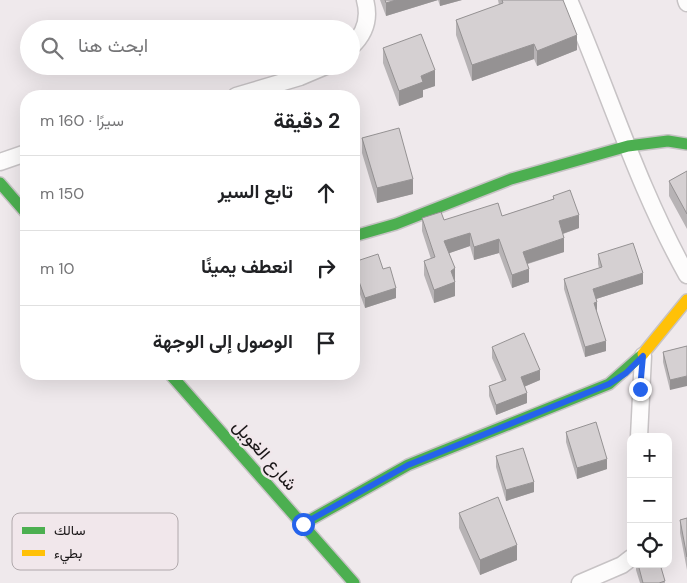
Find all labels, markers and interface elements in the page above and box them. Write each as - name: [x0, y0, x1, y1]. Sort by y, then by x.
- search box: [20, 20, 360, 75]
- text: ابحث هنا: [78, 33, 148, 58]
- icon: search: [38, 34, 66, 62]
- text: 2 دقيقة: [273, 107, 340, 135]
- text: سيرًا · 160 m: [40, 110, 124, 131]
- text: تابع السير: [218, 179, 293, 204]
- icon: ahead: [312, 179, 340, 207]
- text: 150 m: [40, 183, 84, 204]
- text: انعطف يمينًا: [201, 254, 293, 279]
- icon: right: [312, 254, 340, 282]
- text: 10 m: [40, 258, 74, 279]
- text: الوصول إلى الوجهة: [153, 329, 293, 354]
- icon: arrive: [312, 329, 340, 357]
- route end: [629, 378, 652, 401]
- street label: شارع الغويل: [227, 414, 303, 496]
- map controls: [627, 433, 672, 568]
- button: +: [627, 433, 672, 478]
- button: −: [627, 478, 672, 523]
- legend: [12, 513, 178, 570]
- route start: [292, 513, 315, 536]
- text: سالك: [54, 521, 85, 539]
- button: locate: [627, 523, 672, 568]
- text: بطيء: [54, 544, 82, 565]

